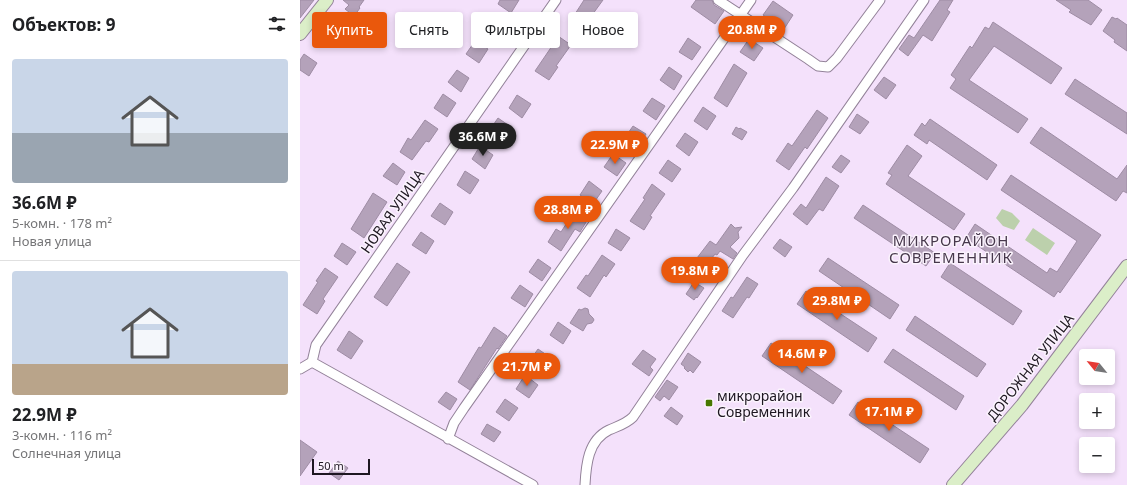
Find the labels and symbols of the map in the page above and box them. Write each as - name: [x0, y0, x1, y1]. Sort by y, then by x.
- pin: 20.8M ₽: [715, 16, 789, 50]
- pin: 36.6M ₽: [446, 123, 520, 157]
- pin: 22.9M ₽: [578, 131, 652, 165]
- street label: НОВАЯ УЛИЦА: [356, 165, 428, 257]
- pin: 28.8M ₽: [531, 196, 605, 230]
- district label: МИКРОРАЙОН СОВРЕМЕННИК: [889, 230, 1013, 267]
- pin: 19.8M ₽: [658, 257, 732, 291]
- pin: 29.8M ₽: [800, 287, 874, 321]
- street label: ДОРОЖНАЯ УЛИЦА: [982, 309, 1078, 425]
- pin: 14.6M ₽: [765, 340, 839, 374]
- north arrow: [1079, 349, 1115, 385]
- pin: 21.7M ₽: [490, 353, 564, 387]
- place label: микрорайон Современник: [717, 386, 811, 421]
- marker: микрорайон Современник: [704, 398, 714, 408]
- pin: 17.1M ₽: [852, 398, 926, 432]
- scale bar: [312, 457, 370, 476]

